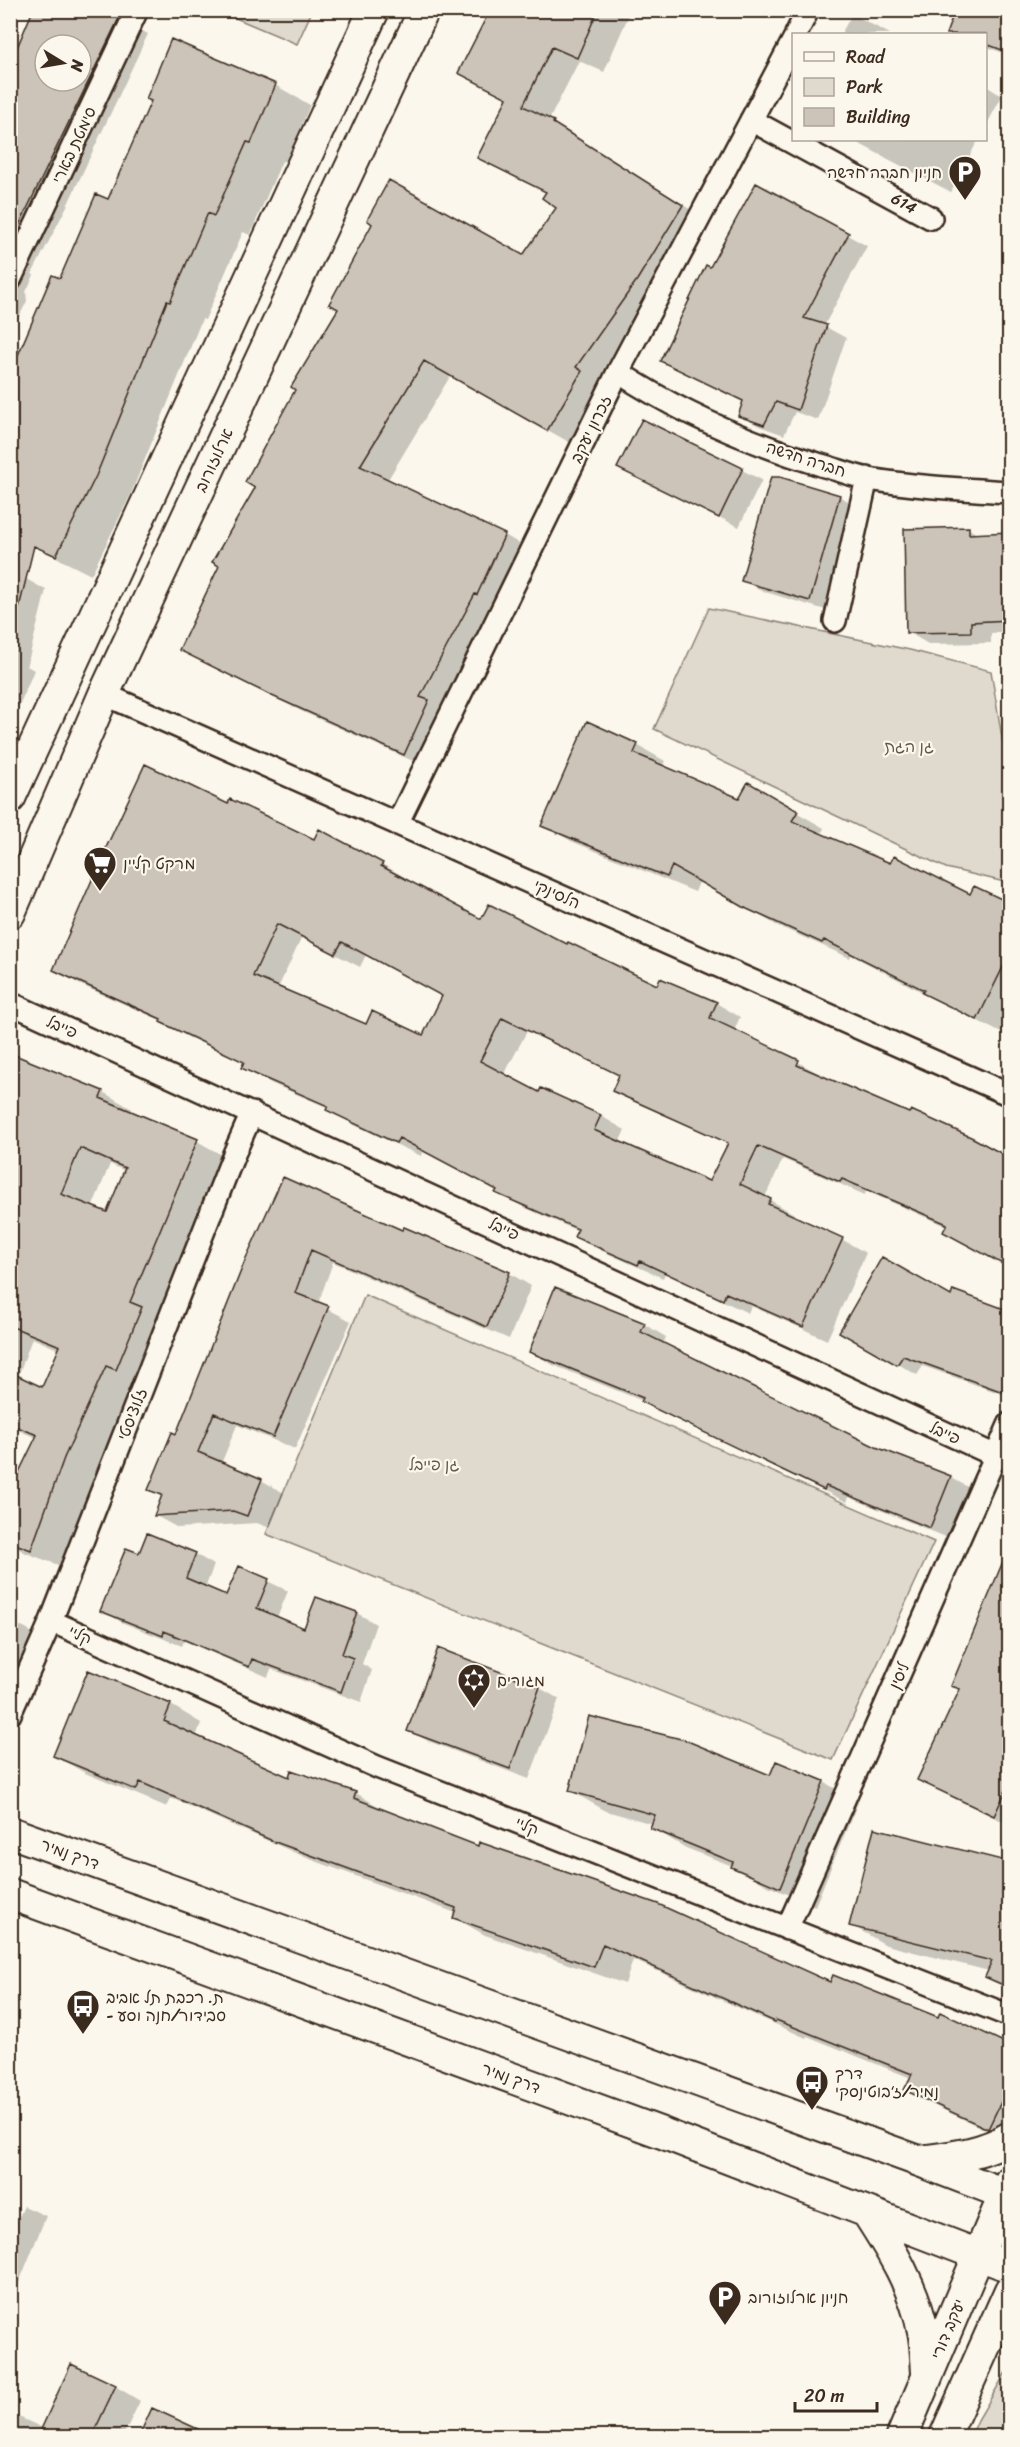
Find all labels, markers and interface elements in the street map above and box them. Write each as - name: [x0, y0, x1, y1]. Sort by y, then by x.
- north arrow: [33, 33, 93, 93]
- legend: [792, 33, 987, 141]
- text: Road: [846, 41, 886, 73]
- text: N: [62, 57, 93, 75]
- text: Park: [846, 71, 883, 103]
- text: Building: [846, 101, 910, 133]
- street label: סימטת בארי: [43, 102, 105, 188]
- parking icon: חניון חברה חדשה: [947, 154, 983, 201]
- place label: חניון חברה חדשה: [827, 158, 942, 187]
- street label: 614: [886, 184, 922, 222]
- street label: זכרון יעקב: [562, 390, 620, 468]
- street label: ארלוזורוב: [186, 423, 242, 497]
- street label: חברה חדשה: [762, 432, 850, 486]
- park label: גן הגת: [884, 732, 934, 761]
- supermarket icon: מרקט קליין: [82, 845, 118, 892]
- place label: מרקט קליין: [123, 849, 195, 878]
- street label: הלסינקי: [529, 871, 585, 917]
- street label: פייבל: [41, 1007, 83, 1047]
- street label: פייבל: [483, 1209, 525, 1249]
- street label: זלוציסטי: [109, 1383, 155, 1445]
- street label: פייבל: [924, 1413, 966, 1453]
- park label: גן פייבל: [409, 1450, 459, 1479]
- street label: קליי: [63, 1617, 97, 1653]
- street label: ליסין: [880, 1657, 918, 1694]
- synagogue icon: מגורים: [456, 1662, 492, 1709]
- place label: מגורים: [497, 1666, 545, 1695]
- street label: קליי: [511, 1808, 543, 1844]
- street label: דרך נמיר: [36, 1830, 104, 1878]
- place label: ת. רכבת תל אביב - סבידור/חנה וסע: [106, 1983, 226, 2030]
- bus stop icon: ת. רכבת תל אביב - סבידור/חנה וסע: [65, 1988, 101, 2035]
- street label: דרך נמיר: [477, 2054, 545, 2102]
- place label: דרך נמיר/ז׳בוטינסקי: [835, 2059, 939, 2106]
- bus stop icon: דרך נמיר/ז׳בוטינסקי: [794, 2064, 830, 2111]
- parking icon: חניון ארלוזורוב: [707, 2279, 743, 2326]
- place label: חניון ארלוזורוב: [748, 2283, 848, 2312]
- street label: יעקב דורי: [922, 2294, 974, 2364]
- scale bar: [795, 2375, 878, 2413]
- text: 20 m: [804, 2380, 844, 2412]

